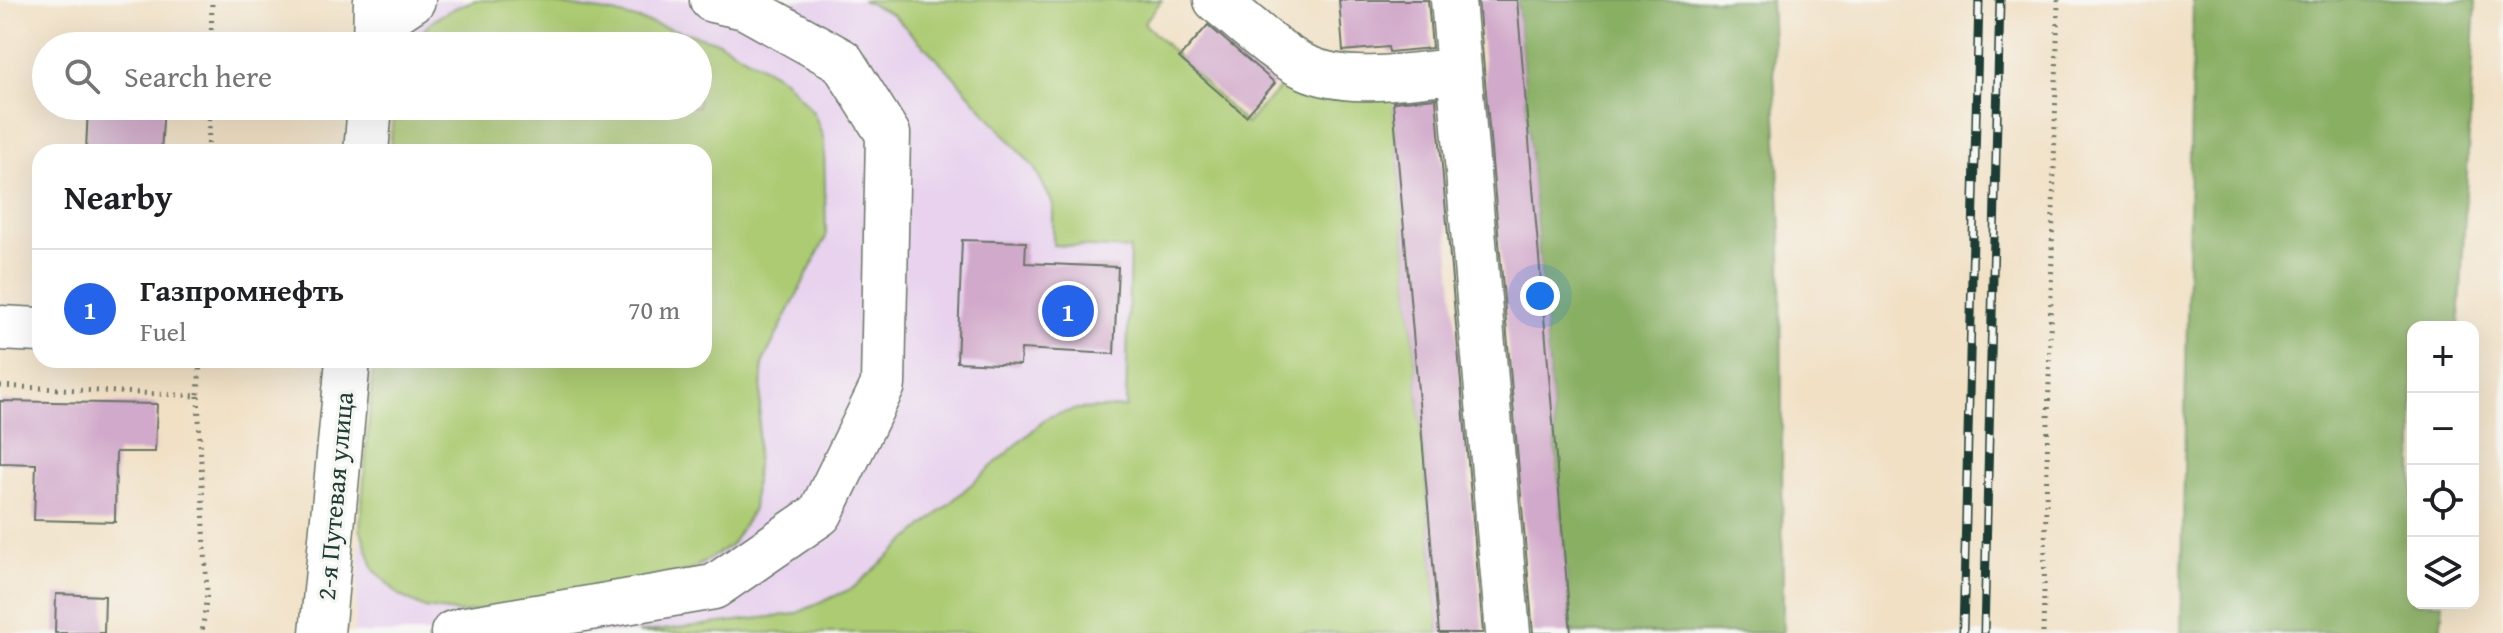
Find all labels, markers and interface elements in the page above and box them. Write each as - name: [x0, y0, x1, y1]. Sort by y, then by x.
- search box: [32, 32, 712, 120]
- icon: search: [60, 54, 104, 98]
- text: Search here: [124, 54, 272, 98]
- text: Nearby: [64, 172, 173, 221]
- text: Газпромнефть: [140, 268, 344, 312]
- your location: [1520, 276, 1560, 316]
- pin: 1: [1042, 281, 1094, 341]
- text: 1: [83, 290, 97, 329]
- text: 70 m: [628, 290, 680, 329]
- text: Fuel: [140, 312, 186, 351]
- map controls: [2407, 321, 2479, 609]
- button: +: [2407, 321, 2479, 393]
- street label: 2-я Путевая улица: [306, 389, 363, 602]
- button: −: [2407, 393, 2479, 465]
- button: locate: [2407, 465, 2479, 537]
- button: layers: [2407, 537, 2479, 609]

